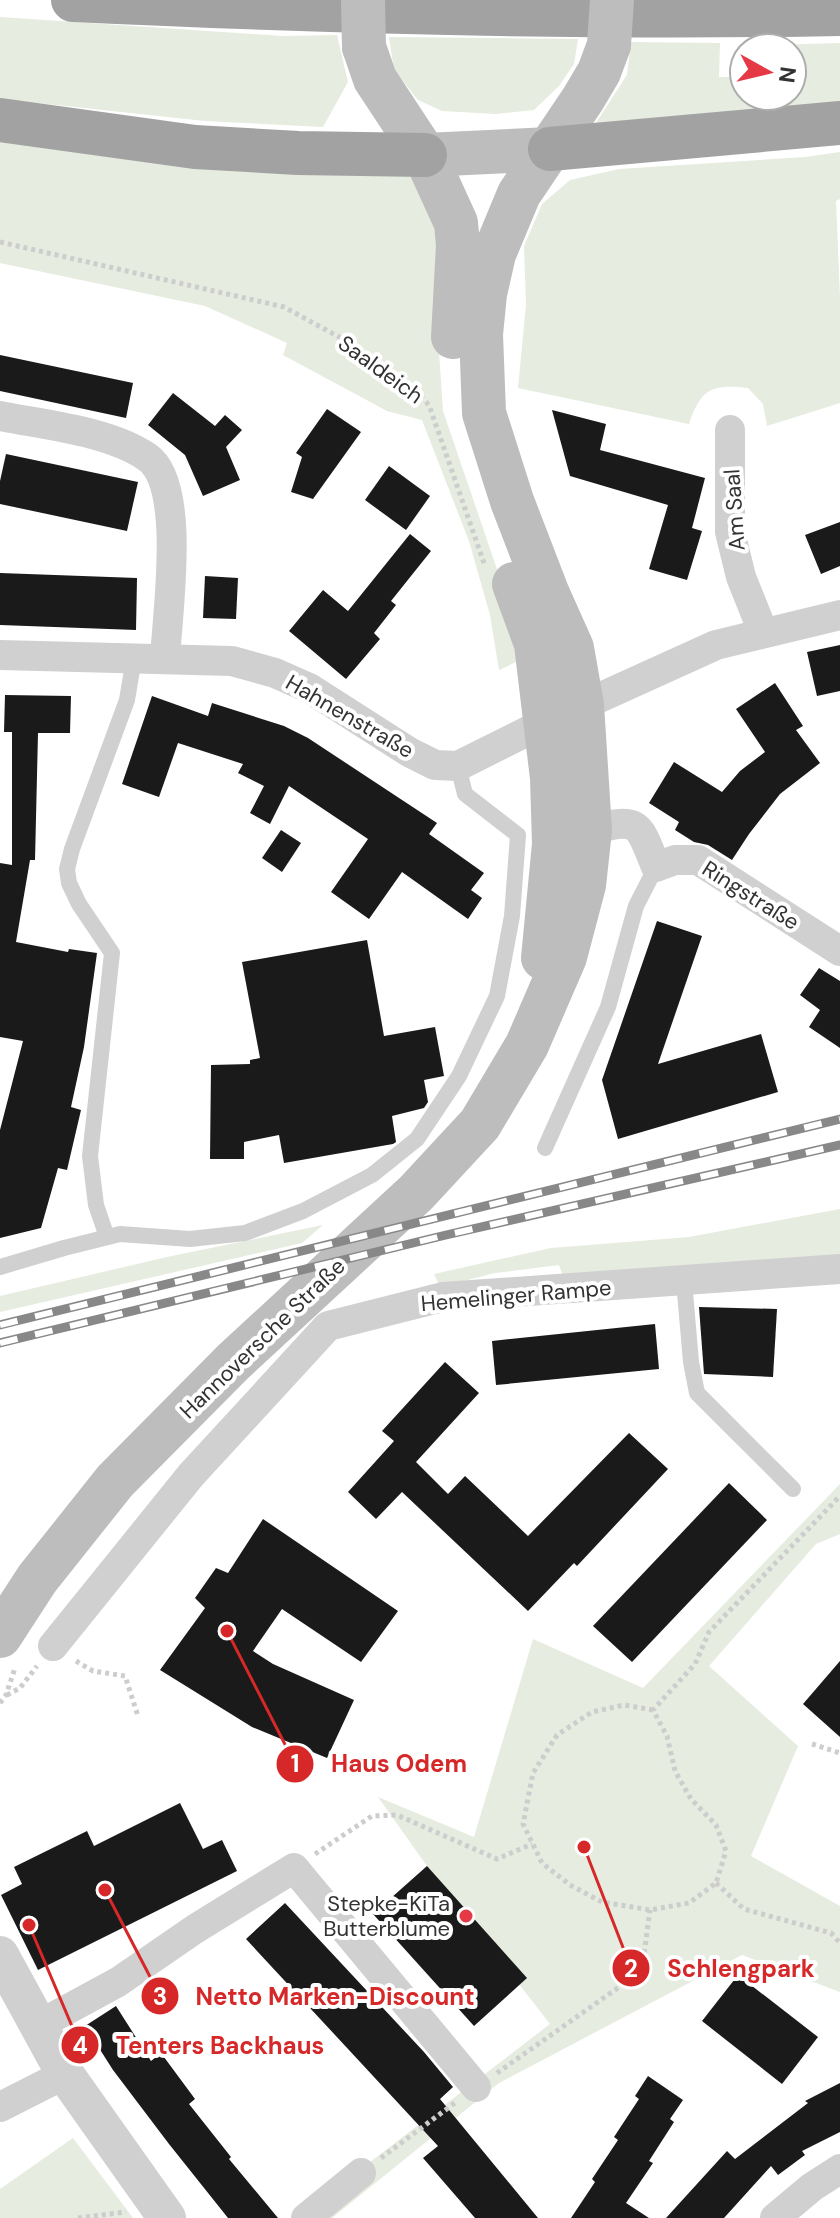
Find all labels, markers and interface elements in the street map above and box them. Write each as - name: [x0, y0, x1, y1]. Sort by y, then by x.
- north arrow: [728, 32, 808, 112]
- text: N: [772, 65, 803, 85]
- street label: Saaldeich: [332, 329, 429, 410]
- street label: Am Saal: [717, 468, 752, 552]
- street label: Hahnenstraße: [280, 668, 419, 765]
- street label: Ringstraße: [697, 854, 805, 937]
- street label: Hannoversche Straße: [173, 1252, 351, 1425]
- street label: Hemelinger Rampe: [419, 1273, 613, 1318]
- callout: Haus Odem: [275, 1740, 483, 1788]
- text: 1: [291, 1748, 299, 1779]
- text: Haus Odem: [331, 1748, 467, 1779]
- place label: Stepke-KiTa Butterblume: [323, 1889, 450, 1943]
- marker: Stepke-KiTa Butterblume: [457, 1907, 475, 1925]
- callout: Schlengpark: [611, 1944, 830, 1992]
- text: 2: [624, 1953, 638, 1984]
- text: Schlengpark: [667, 1953, 815, 1984]
- callout: Netto Marken-Discount: [140, 1972, 491, 2020]
- text: 3: [153, 1981, 167, 2012]
- text: Netto Marken-Discount: [195, 1981, 475, 2012]
- callout: Tenters Backhaus: [60, 2021, 341, 2069]
- text: 4: [72, 2030, 88, 2061]
- text: Tenters Backhaus: [116, 2030, 324, 2061]

